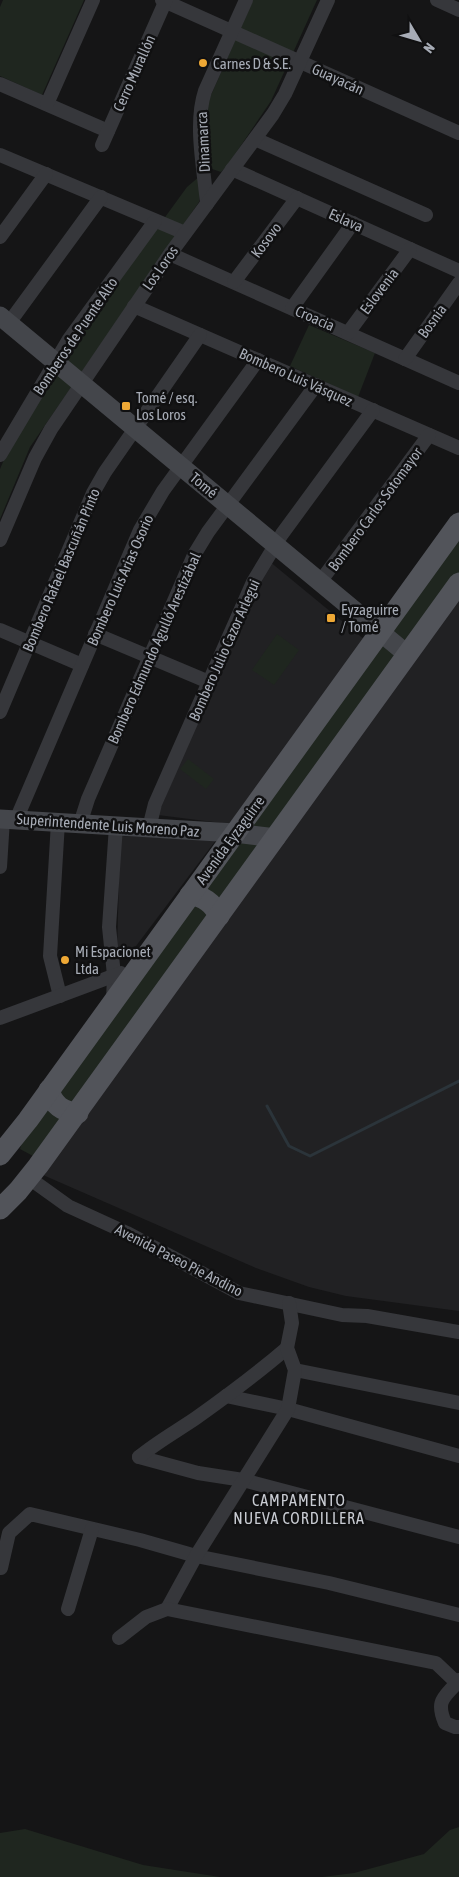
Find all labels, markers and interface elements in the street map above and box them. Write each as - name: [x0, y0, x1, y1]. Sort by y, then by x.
- north arrow: [394, 15, 444, 65]
- street label: Cerro Murallón: [110, 32, 158, 114]
- text: N: [420, 40, 438, 56]
- place label: Carnes D & S.E.: [213, 55, 291, 72]
- marker: Carnes D & S.E.: [197, 57, 209, 69]
- street label: Guayacán: [309, 60, 367, 98]
- street label: Dinamarca: [193, 111, 213, 173]
- street label: Eslava: [326, 205, 366, 235]
- street label: Kosovo: [247, 219, 285, 261]
- street label: Los Loros: [139, 243, 181, 293]
- street label: Eslovenia: [356, 265, 402, 317]
- street label: Bomberos de Puente Alto: [29, 274, 121, 398]
- street label: Bosnia: [414, 301, 450, 341]
- street label: Croacia: [293, 302, 337, 334]
- street label: Bombero Luis Vásquez: [237, 344, 356, 410]
- place label: Tomé / esq. Los Loros: [136, 389, 198, 423]
- marker: Tomé / esq. Los Loros: [120, 400, 132, 412]
- street label: Bombero Carlos Sotomayor: [324, 443, 426, 574]
- street label: Tomé: [187, 469, 221, 501]
- street label: Bombero Rafael Bascuñán Pinto: [19, 486, 103, 654]
- street label: Bombero Luis Arias Osorio: [83, 512, 157, 648]
- street label: Bombero Edmundo Agulló Arestizábal: [104, 550, 204, 746]
- street label: Bombero Julio Cazor Arlegui: [185, 577, 263, 723]
- place label: Eyzaguirre / Tomé: [341, 601, 399, 635]
- marker: Eyzaguirre / Tomé: [325, 612, 337, 624]
- street label: Avenida Eyzaguirre: [192, 792, 268, 887]
- street label: Superintendente Luis Moreno Paz: [16, 810, 201, 840]
- place label: Mi Espacionet Ltda: [75, 943, 151, 977]
- marker: Mi Espacionet Ltda: [59, 954, 71, 966]
- street label: Avenida Paseo Pie Andino: [112, 1220, 246, 1300]
- district label: CAMPAMENTO NUEVA CORDILLERA: [233, 1491, 365, 1527]

